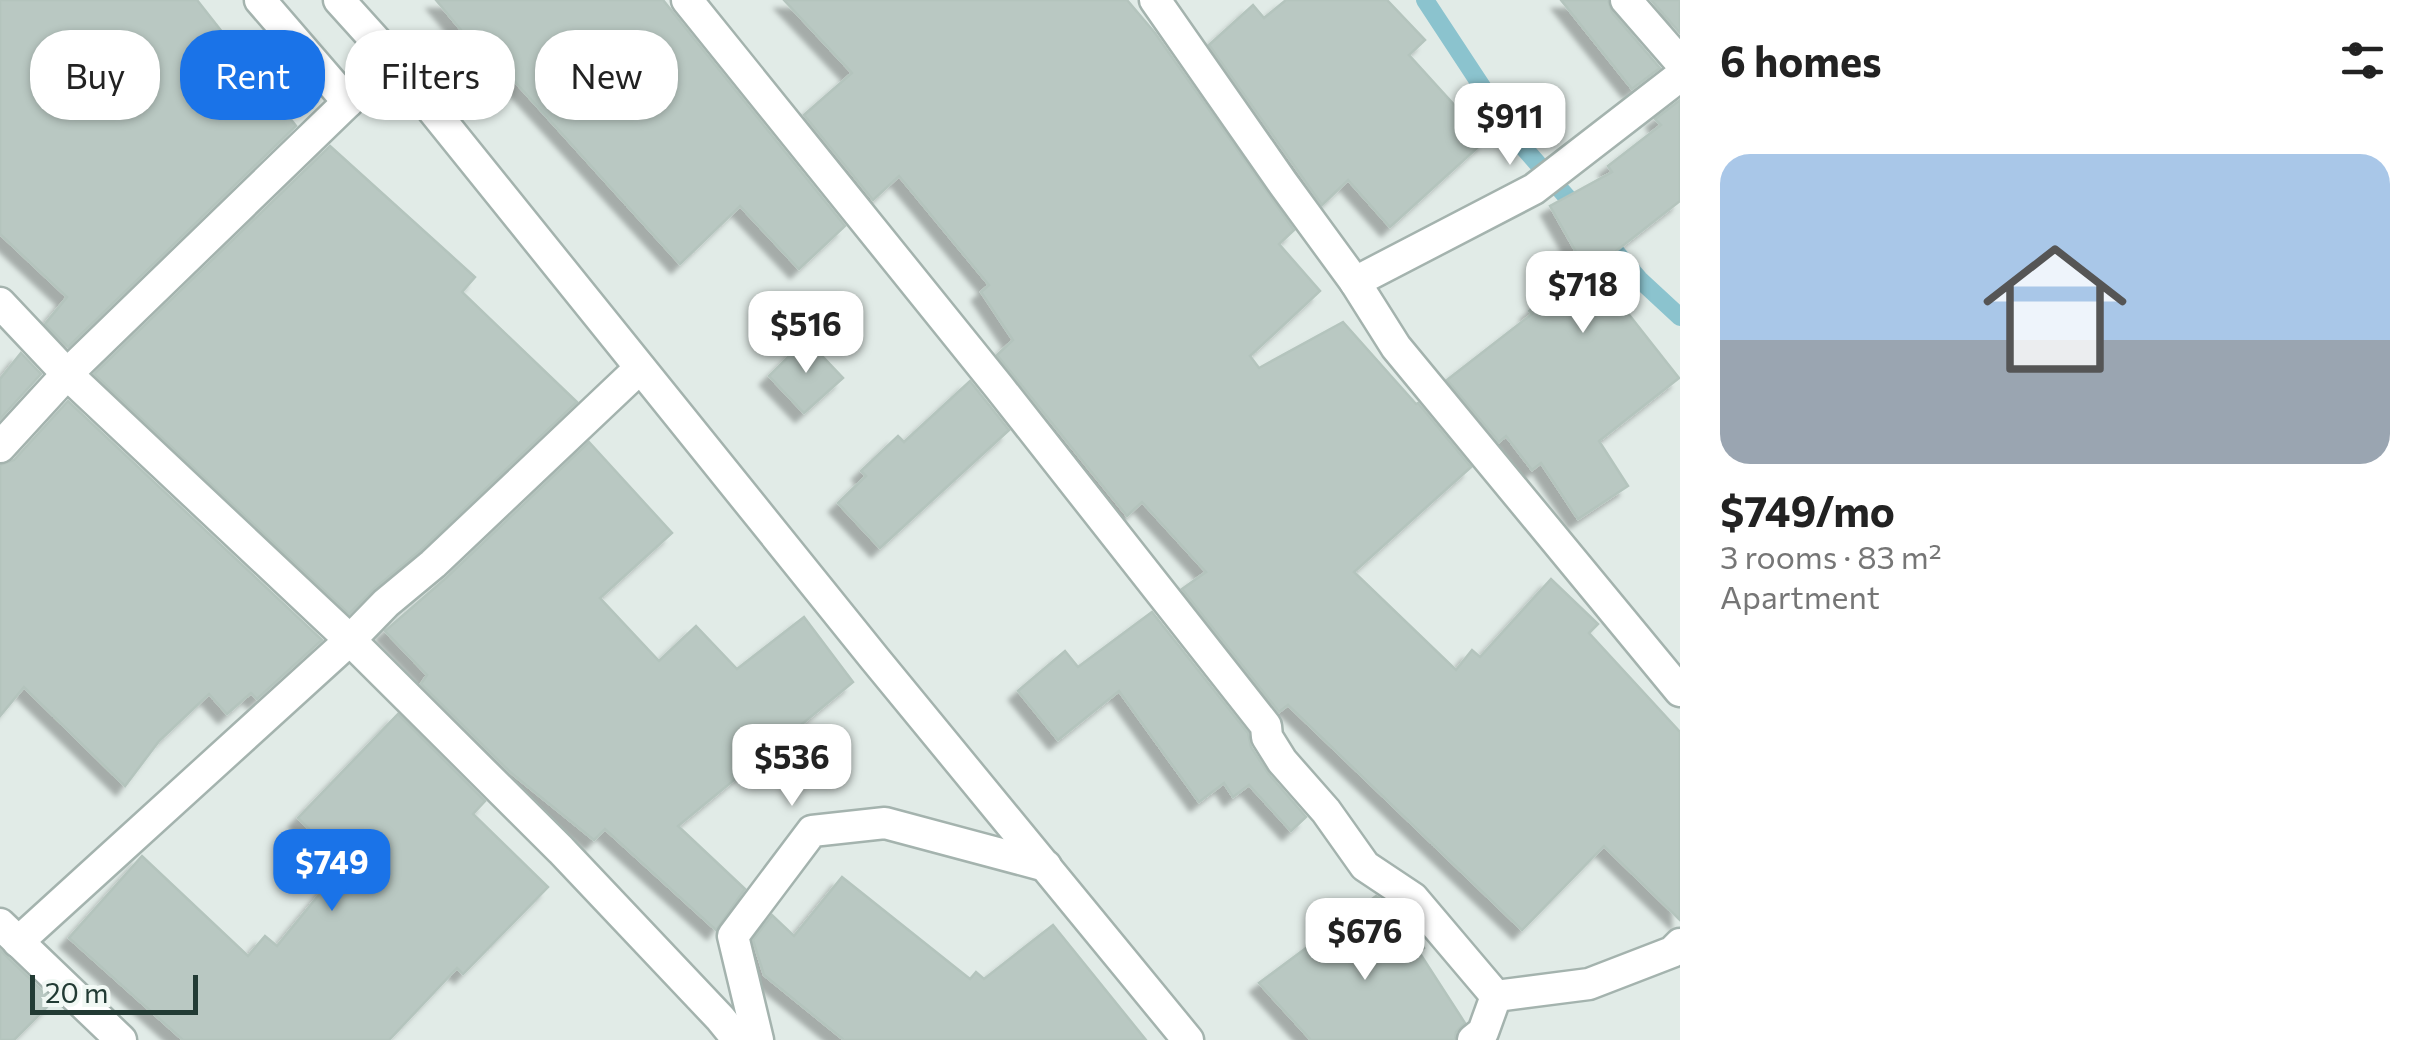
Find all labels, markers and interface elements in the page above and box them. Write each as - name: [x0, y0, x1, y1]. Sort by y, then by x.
- chip: Buy: [30, 30, 160, 120]
- chip: Rent: [180, 30, 325, 120]
- chip: Filters: [345, 30, 515, 120]
- chip: New: [535, 30, 678, 120]
- icon: filters: [2335, 33, 2390, 88]
- text: 6 homes: [1720, 34, 1882, 86]
- pin: $911: [1451, 83, 1569, 168]
- text: $911: [1476, 95, 1544, 135]
- icon: home: [1965, 219, 2145, 399]
- pin: $718: [1524, 251, 1642, 336]
- text: $718: [1548, 263, 1618, 303]
- pin: $516: [747, 291, 865, 376]
- text: $516: [770, 303, 842, 343]
- text: $749/mo: [1720, 484, 1895, 536]
- text: 3 rooms · 83 m²: [1720, 536, 1942, 576]
- text: Apartment: [1720, 576, 1880, 616]
- pin: $536: [733, 724, 851, 809]
- text: $536: [754, 736, 830, 776]
- pin: $749: [273, 829, 391, 914]
- text: $749: [295, 841, 369, 881]
- pin: $676: [1306, 898, 1424, 983]
- text: $676: [1328, 910, 1402, 950]
- scale bar: [30, 970, 198, 1014]
- text: 20 m: [45, 975, 109, 1009]

